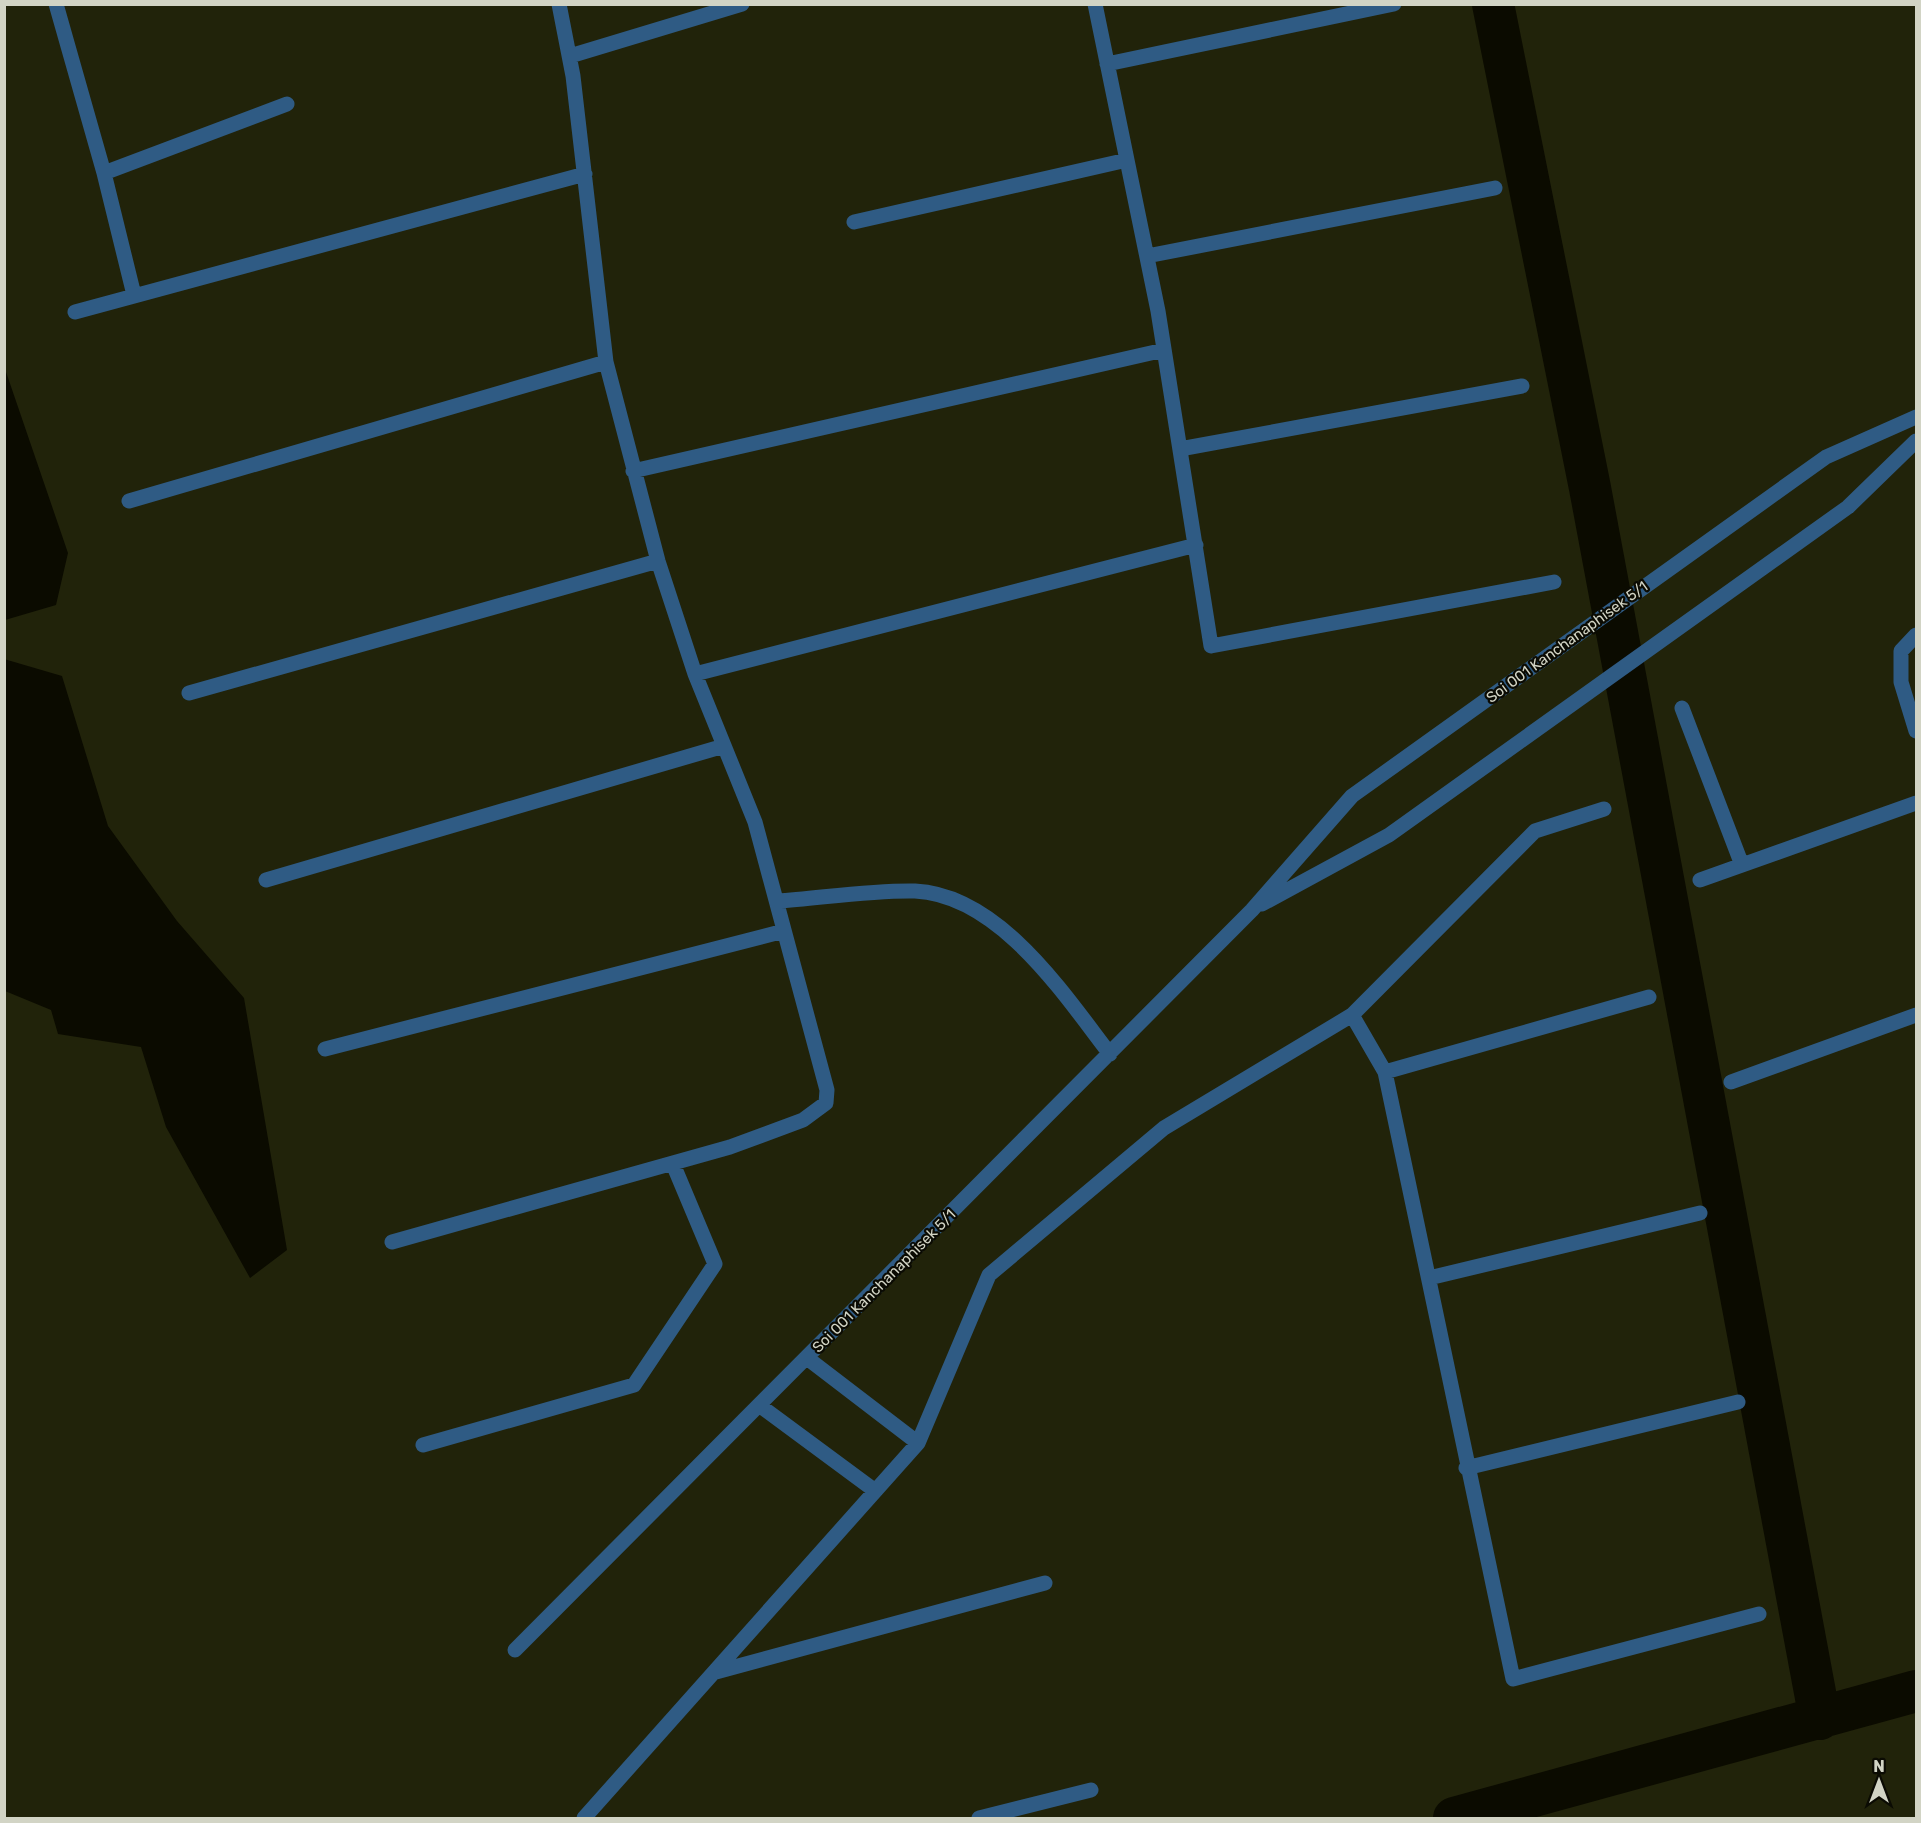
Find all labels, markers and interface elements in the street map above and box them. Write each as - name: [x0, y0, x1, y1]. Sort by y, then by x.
- street label: Soi 001 Kanchanaphisek 5/1: [1483, 577, 1651, 707]
- street label: Soi 001 Kanchanaphisek 5/1: [809, 1206, 959, 1356]
- north arrow: [1849, 1751, 1909, 1811]
- text: N: [1873, 1757, 1885, 1776]

